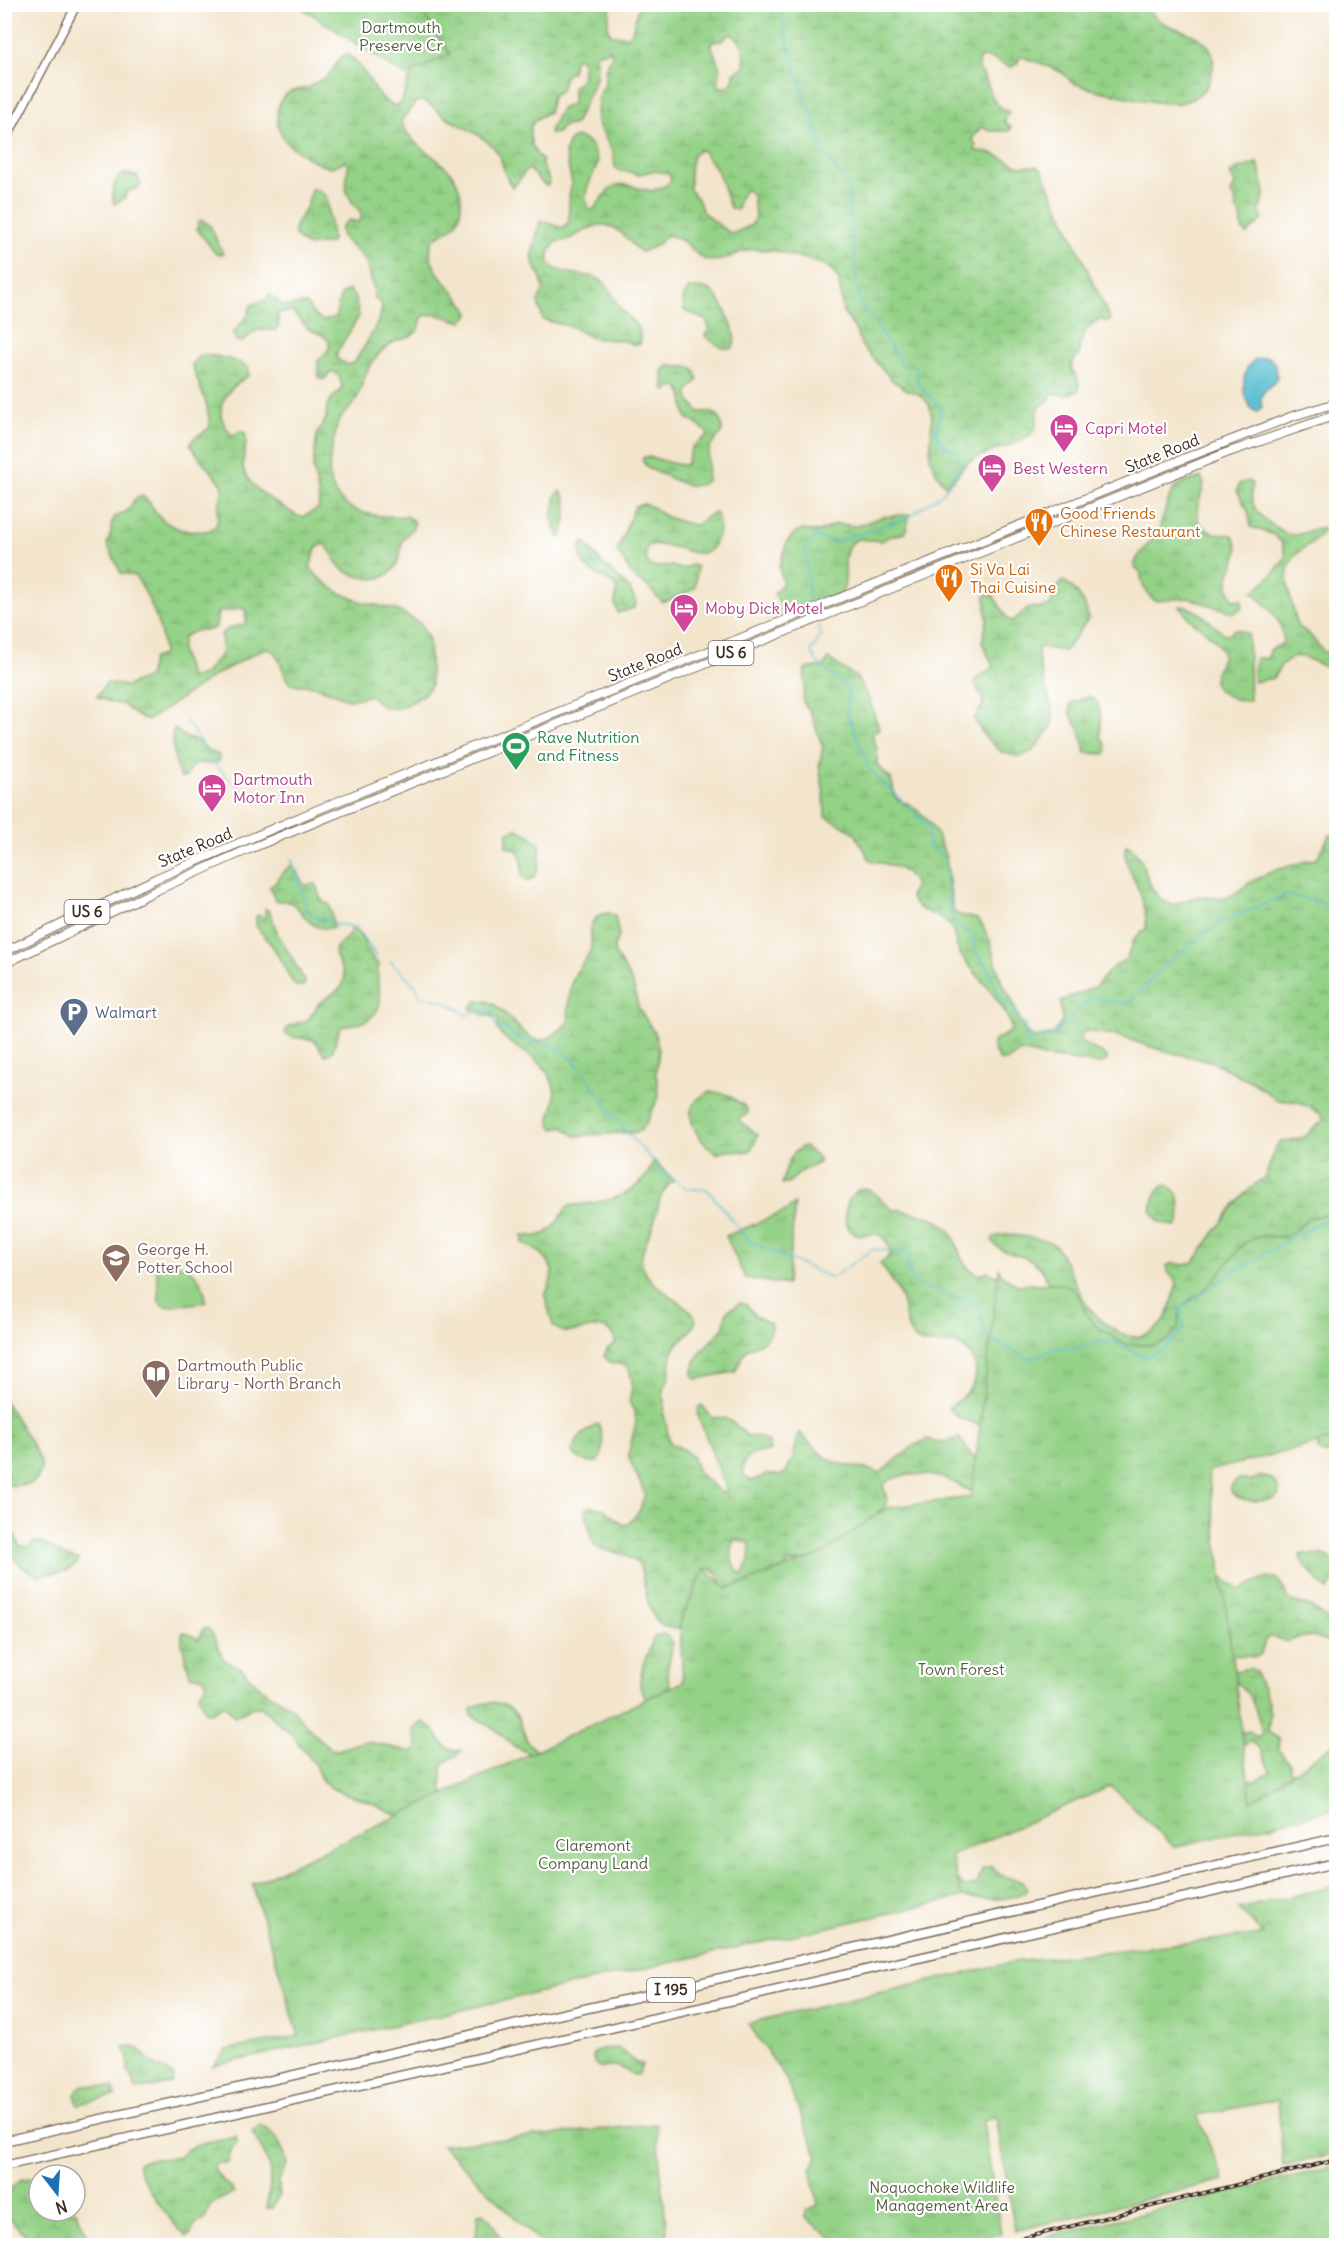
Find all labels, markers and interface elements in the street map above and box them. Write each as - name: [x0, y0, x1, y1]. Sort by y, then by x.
- park label: Dartmouth Preserve Cr: [359, 17, 443, 55]
- hotel icon: Capri Motel: [1048, 412, 1080, 454]
- place label: Capri Motel: [1085, 418, 1167, 438]
- street label: State Road: [1122, 429, 1202, 477]
- hotel icon: Best Western: [976, 452, 1008, 494]
- place label: Best Western: [1013, 458, 1108, 478]
- place label: Good Friends Chinese Restaurant: [1060, 503, 1201, 541]
- restaurant icon: Good Friends Chinese Restaurant: [1023, 506, 1055, 548]
- place label: Si Va Lai Thai Cuisine: [970, 559, 1056, 597]
- restaurant icon: Si Va Lai Thai Cuisine: [933, 562, 965, 604]
- hotel icon: Moby Dick Motel: [668, 592, 700, 634]
- place label: Moby Dick Motel: [705, 598, 823, 618]
- street label: State Road: [605, 638, 685, 686]
- road number: US 6: [708, 641, 754, 665]
- place label: Rave Nutrition and Fitness: [537, 727, 639, 765]
- sports icon: Rave Nutrition and Fitness: [500, 730, 532, 772]
- place label: Dartmouth Motor Inn: [233, 769, 312, 807]
- hotel icon: Dartmouth Motor Inn: [196, 772, 228, 814]
- street label: State Road: [155, 822, 235, 872]
- road number: US 6: [64, 900, 110, 924]
- parking icon: Walmart: [58, 996, 90, 1038]
- place label: Walmart: [95, 1002, 157, 1022]
- place label: George H. Potter School: [137, 1239, 233, 1277]
- school or university icon: George H. Potter School: [100, 1242, 132, 1284]
- place label: Dartmouth Public Library - North Branch: [177, 1355, 341, 1393]
- library icon: Dartmouth Public Library - North Branch: [140, 1358, 172, 1400]
- park label: Town Forest: [918, 1659, 1005, 1679]
- park label: Claremont Company Land: [538, 1835, 648, 1873]
- road number: I 195: [647, 1978, 695, 2002]
- north arrow: [27, 2163, 87, 2223]
- park label: Noquochoke Wildlife Management Area: [869, 2177, 1015, 2215]
- text: N: [53, 2196, 70, 2219]

